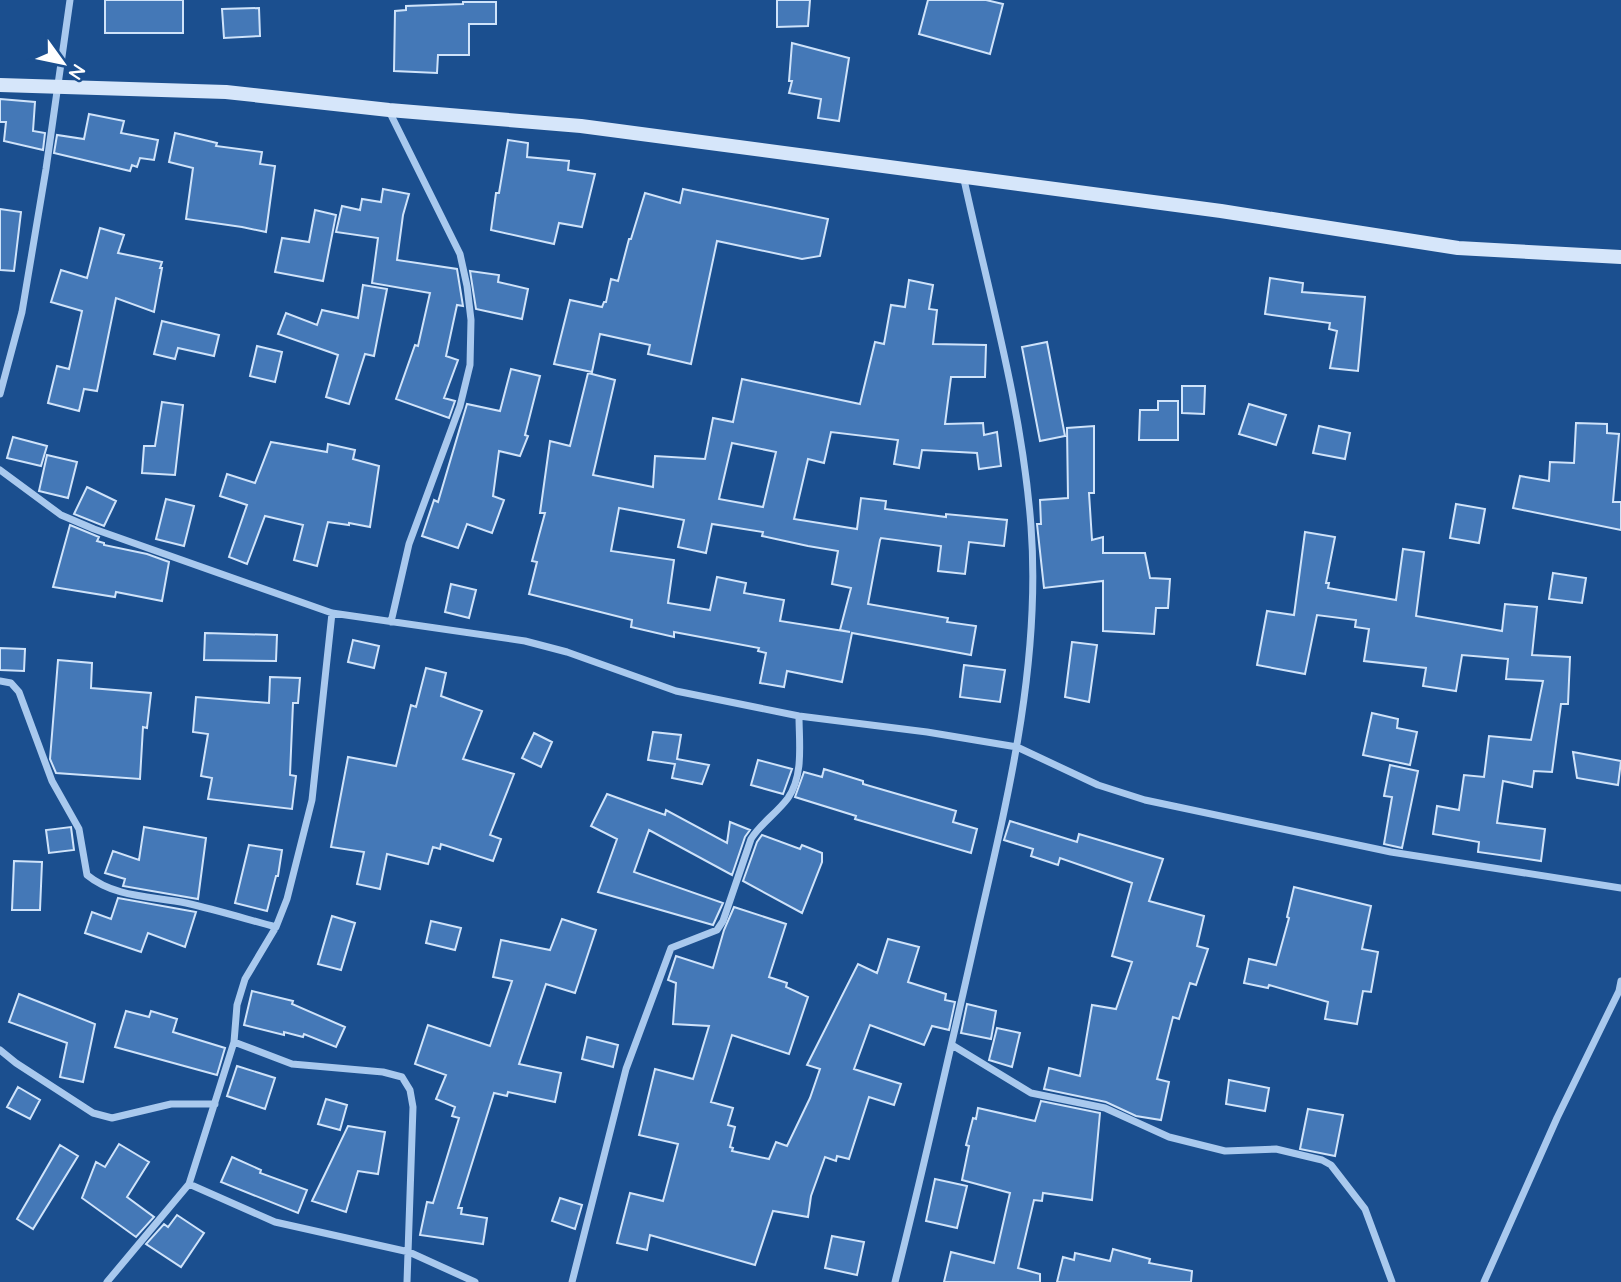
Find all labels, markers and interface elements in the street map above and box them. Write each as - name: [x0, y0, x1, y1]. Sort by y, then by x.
- north arrow: [28, 28, 98, 98]
- text: N: [63, 60, 91, 85]

